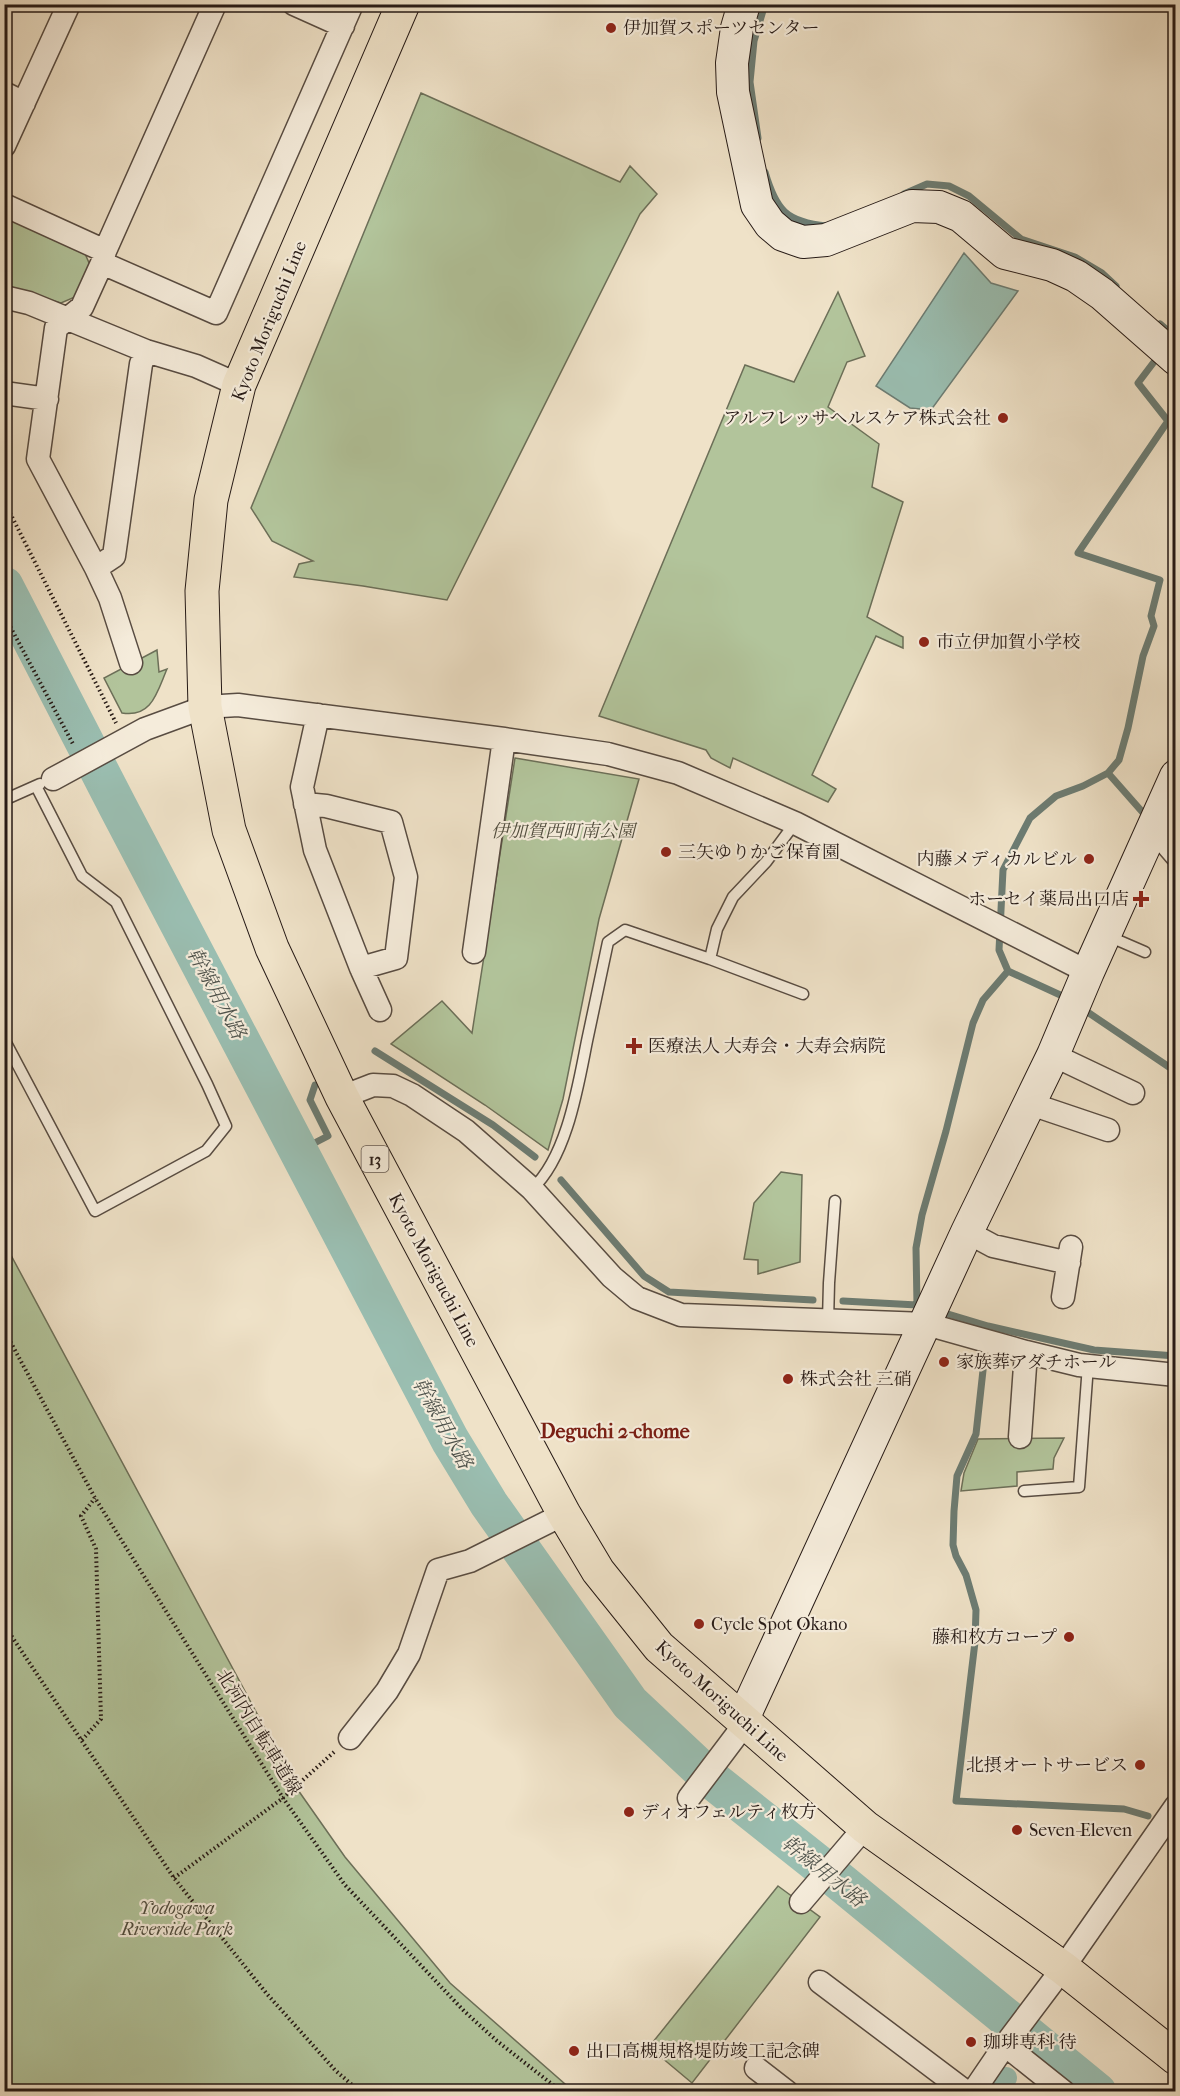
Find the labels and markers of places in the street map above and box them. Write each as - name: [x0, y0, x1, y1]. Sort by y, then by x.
- place label: 伊加賀スポーツセンター: [623, 18, 820, 39]
- marker: 伊加賀スポーツセンター: [604, 21, 618, 35]
- place label: アルフレッサヘルスケア株式会社: [723, 408, 991, 429]
- marker: アルフレッサヘルスケア株式会社: [996, 411, 1010, 425]
- place label: 市立伊加賀小学校: [936, 632, 1080, 653]
- marker: 市立伊加賀小学校: [917, 635, 931, 649]
- place label: 三矢ゆりかご保育園: [678, 842, 840, 863]
- marker: 三矢ゆりかご保育園: [659, 845, 673, 859]
- place label: 内藤メディカルビル: [916, 849, 1077, 870]
- marker: 内藤メディカルビル: [1082, 852, 1096, 866]
- place label: ホーセイ薬局出口店: [968, 889, 1129, 910]
- marker: ホーセイ薬局出口店: [1134, 892, 1148, 906]
- place label: 医療法人 大寿会・大寿会病院: [648, 1036, 886, 1057]
- marker: 医療法人 大寿会・大寿会病院: [625, 1037, 643, 1055]
- place label: 家族葬アダチホール: [956, 1352, 1116, 1373]
- marker: 家族葬アダチホール: [937, 1355, 951, 1369]
- place label: 株式会社 三硝: [800, 1369, 912, 1390]
- marker: 株式会社 三硝: [781, 1372, 795, 1386]
- place label: Cycle Spot Okano: [711, 1614, 847, 1635]
- marker: Cycle Spot Okano: [692, 1617, 706, 1631]
- place label: 藤和枚方コープ: [932, 1627, 1057, 1648]
- marker: 藤和枚方コープ: [1062, 1630, 1076, 1644]
- place label: 北摂オートサービス: [966, 1755, 1128, 1776]
- marker: 北摂オートサービス: [1133, 1758, 1147, 1772]
- place label: ディオフェルティ枚方: [641, 1802, 817, 1823]
- marker: ディオフェルティ枚方: [622, 1805, 636, 1819]
- place label: Seven-Eleven: [1029, 1820, 1133, 1841]
- marker: Seven-Eleven: [1010, 1823, 1024, 1837]
- place label: 珈琲専科 待: [983, 2032, 1077, 2053]
- marker: 珈琲専科 待: [964, 2035, 978, 2049]
- place label: 出口高槻規格堤防竣工記念碑: [586, 2041, 820, 2062]
- marker: 出口高槻規格堤防竣工記念碑: [567, 2044, 581, 2058]

